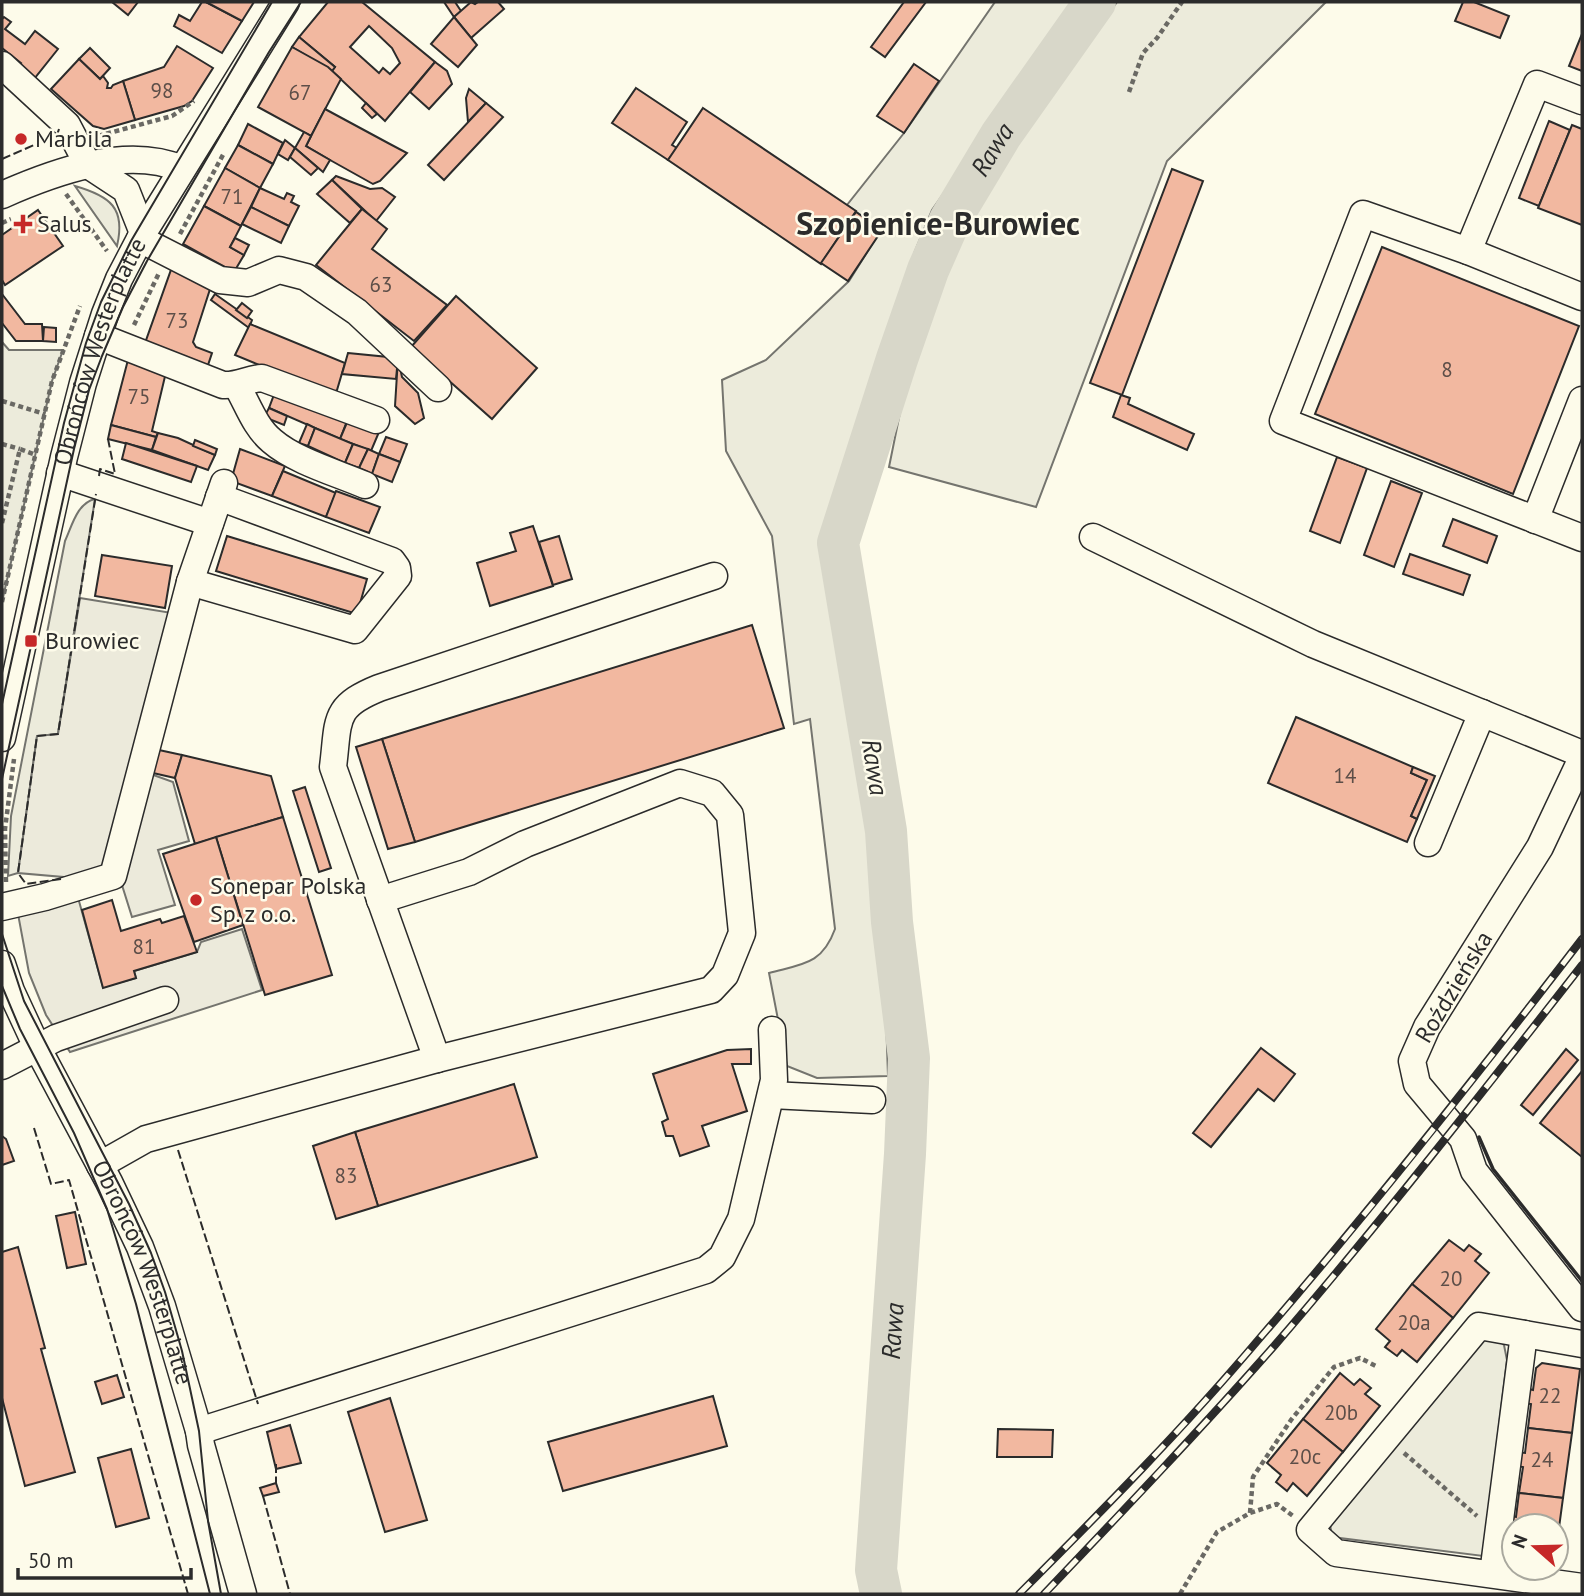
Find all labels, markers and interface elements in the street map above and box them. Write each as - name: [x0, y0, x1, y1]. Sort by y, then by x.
- house number: 98: [151, 77, 173, 104]
- house number: 67: [289, 79, 311, 106]
- water label: Rawa: [963, 116, 1021, 182]
- place label: Marbila: [35, 123, 112, 154]
- marker: Marbila: [13, 131, 29, 147]
- house number: 71: [221, 183, 243, 210]
- district label: Szopienice-Burowiec: [796, 202, 1080, 244]
- place label: Salus: [37, 208, 92, 239]
- marker: Salus: [15, 216, 31, 232]
- street label: Obrońców Westerplatte: [47, 232, 153, 468]
- house number: 63: [370, 271, 392, 298]
- house number: 73: [166, 307, 188, 334]
- house number: 8: [1441, 356, 1453, 383]
- house number: 75: [128, 383, 150, 410]
- place label: Burowiec: [45, 625, 140, 656]
- marker: Burowiec: [23, 633, 39, 649]
- water label: Rawa: [855, 736, 896, 798]
- house number: 14: [1334, 762, 1356, 789]
- place label: Sonepar Polska Sp. z o.o.: [210, 870, 366, 929]
- marker: Sonepar Polska Sp. z o.o.: [188, 892, 204, 908]
- street label: Roździeńska: [1408, 925, 1499, 1048]
- house number: 81: [133, 933, 155, 960]
- street label: Obrońców Westerplatte: [85, 1154, 200, 1388]
- house number: 83: [335, 1162, 357, 1189]
- house number: 20: [1440, 1265, 1462, 1292]
- water label: Rawa: [874, 1301, 911, 1361]
- house number: 20a: [1397, 1309, 1431, 1336]
- house number: 22: [1539, 1382, 1561, 1409]
- house number: 20b: [1324, 1399, 1358, 1426]
- house number: 20c: [1289, 1443, 1321, 1470]
- house number: 24: [1531, 1446, 1553, 1473]
- north arrow: [1500, 1512, 1570, 1582]
- text: N: [1506, 1531, 1532, 1551]
- scale bar: [18, 1536, 191, 1580]
- text: 50 m: [28, 1547, 74, 1574]

